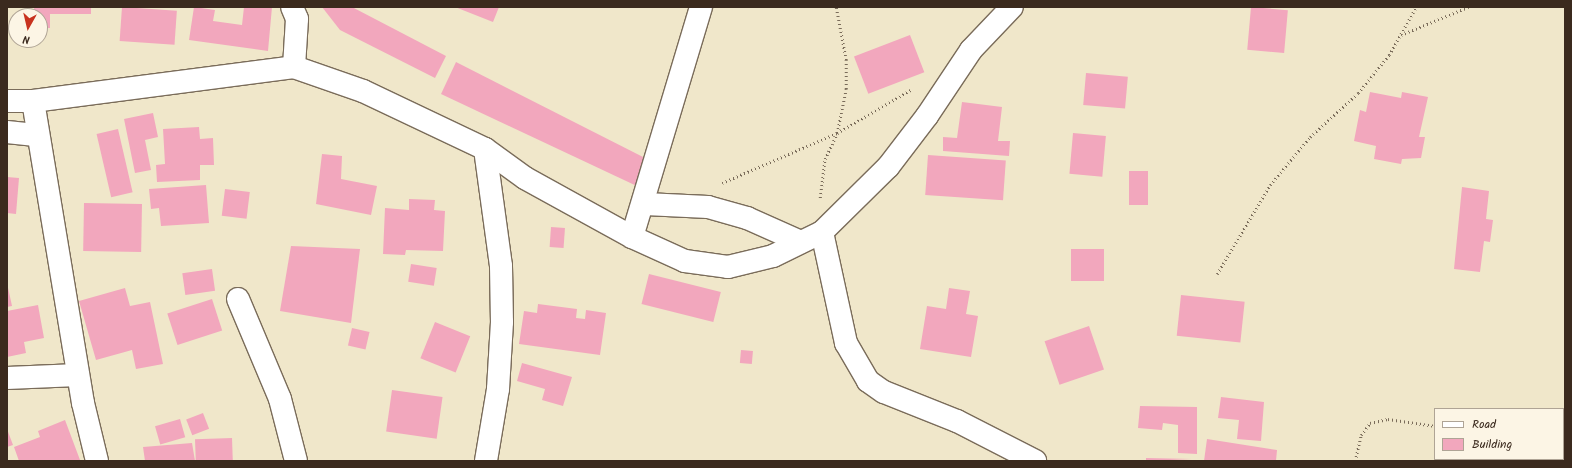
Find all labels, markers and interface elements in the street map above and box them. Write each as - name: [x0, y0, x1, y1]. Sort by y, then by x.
- north arrow: [8, 8, 48, 48]
- text: N: [22, 29, 31, 48]
- legend: [1434, 408, 1564, 460]
- text: Road: [1472, 415, 1496, 434]
- text: Building: [1472, 435, 1512, 454]

